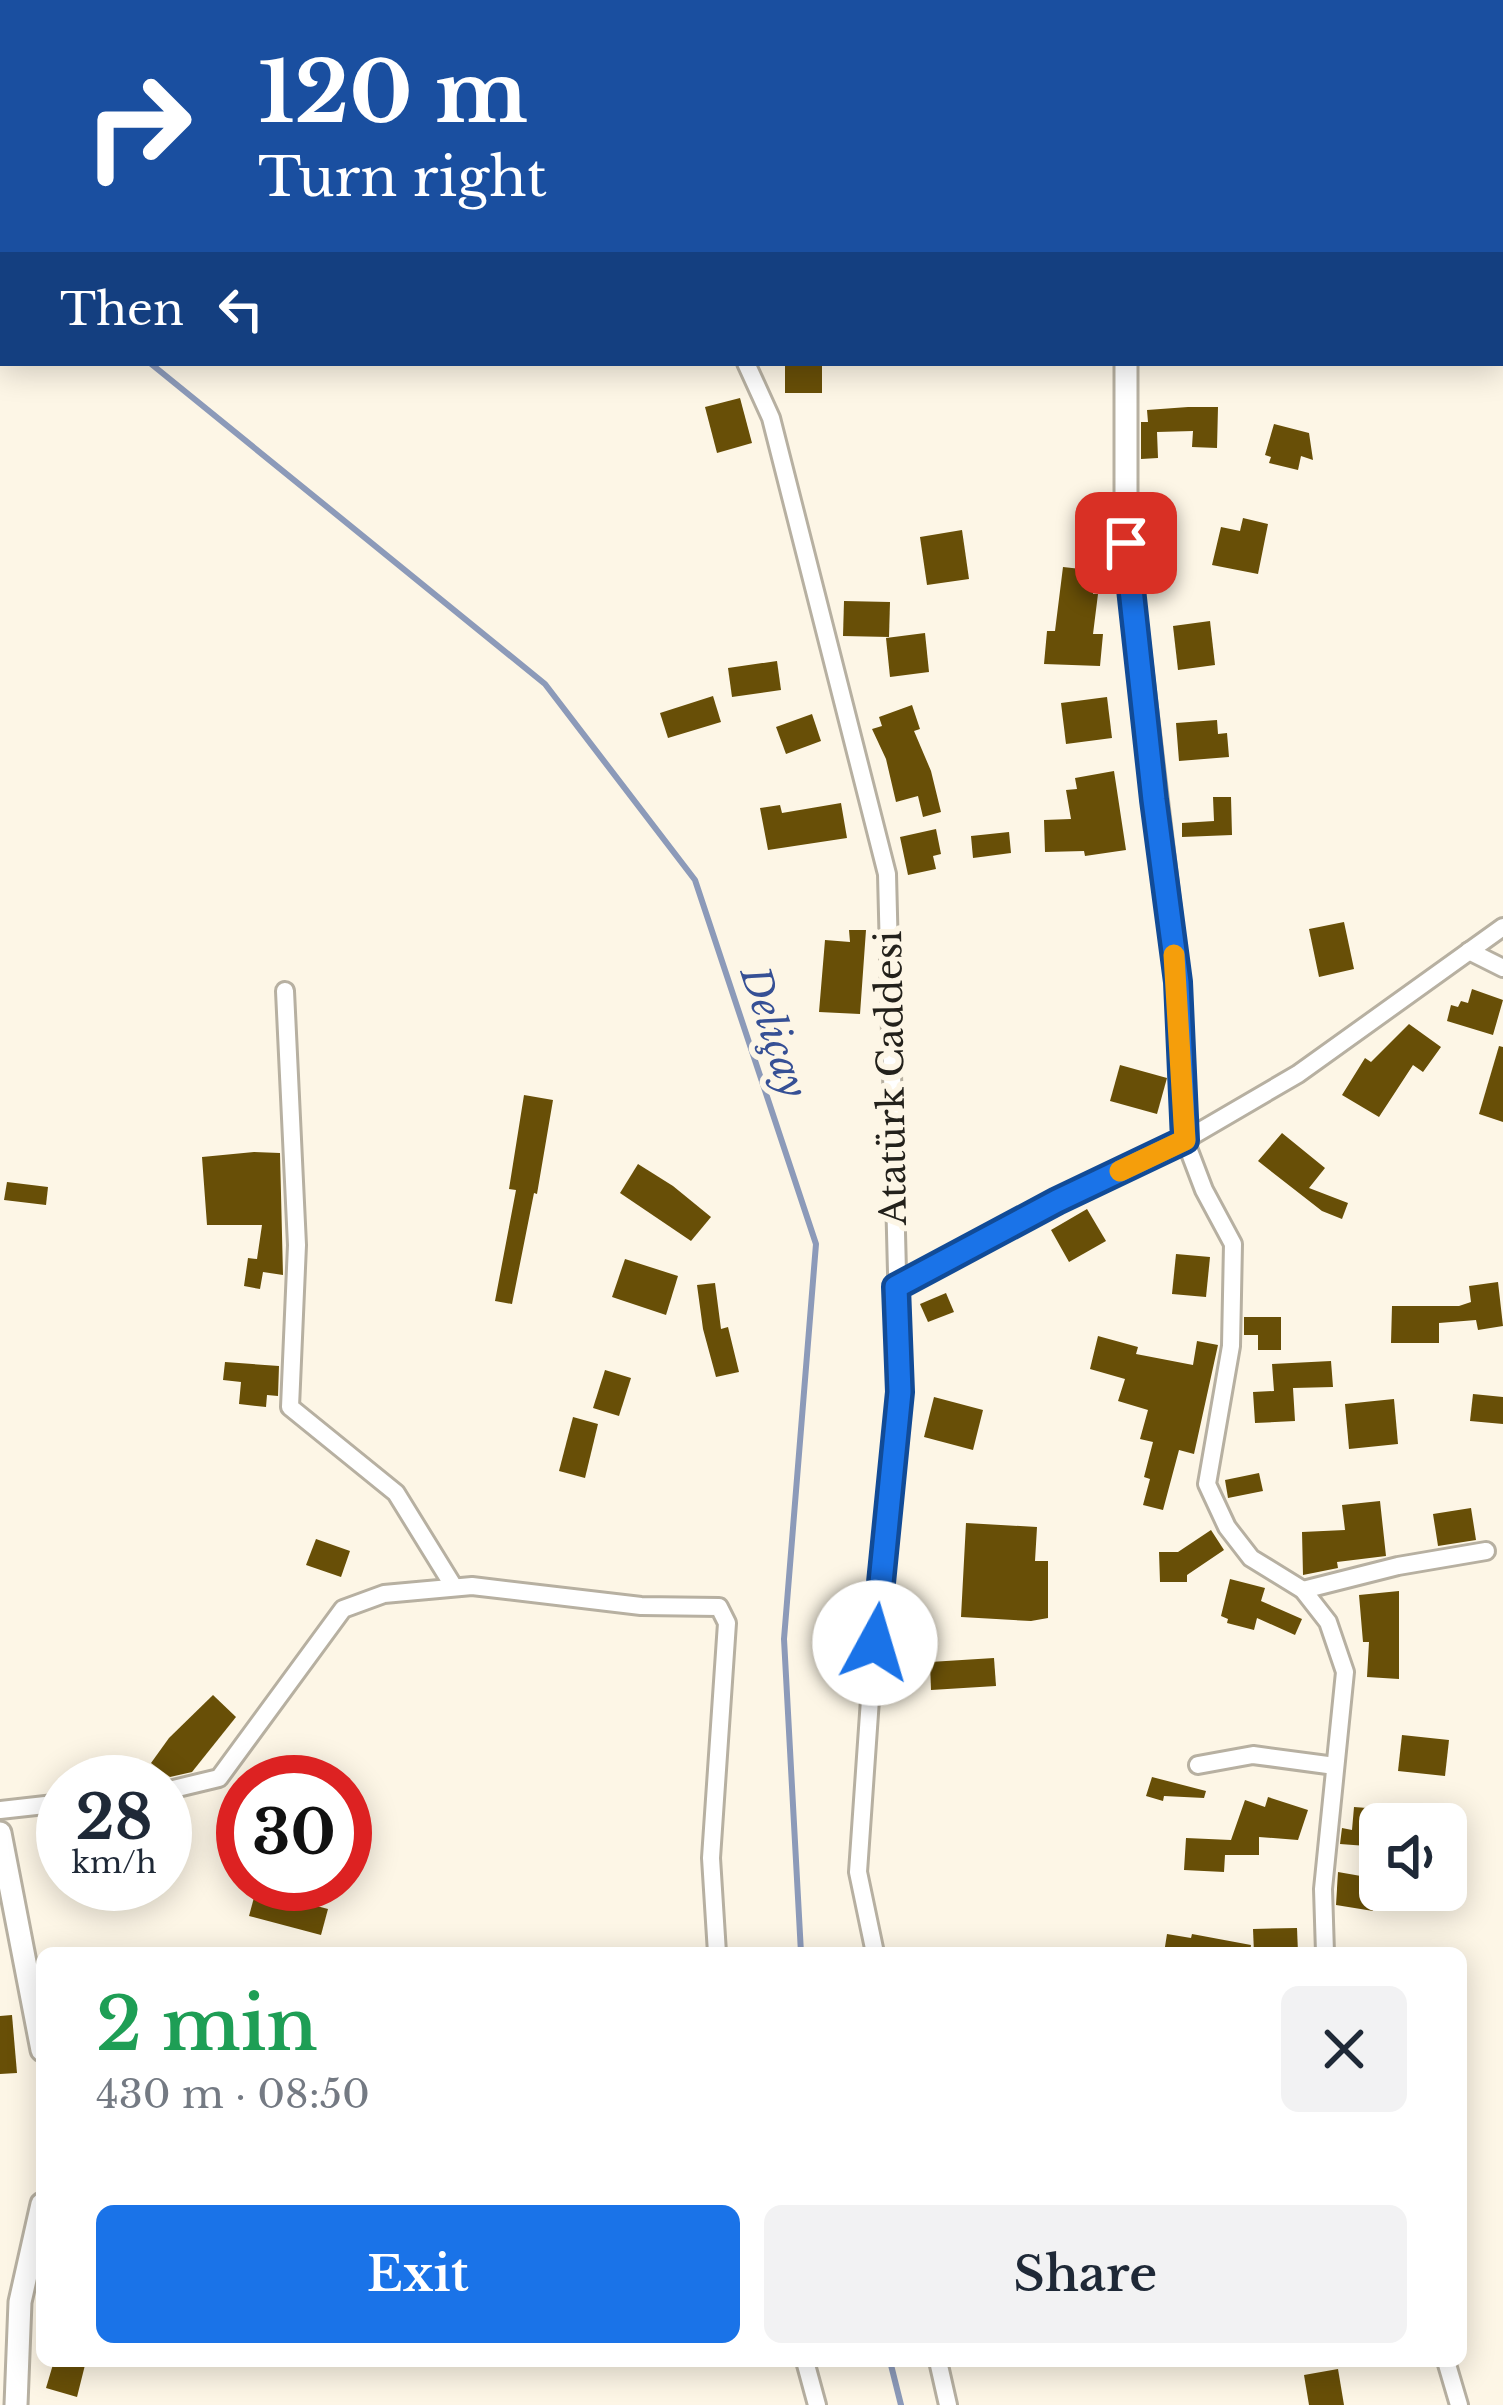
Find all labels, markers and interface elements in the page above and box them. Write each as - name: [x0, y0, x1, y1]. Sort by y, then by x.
- text: 120 m: [258, 41, 528, 145]
- icon: right: [60, 48, 216, 204]
- text: Turn right: [258, 144, 547, 211]
- icon: left: [208, 276, 274, 342]
- text: Then: [60, 281, 184, 337]
- pin: [1075, 492, 1177, 594]
- icon: arrive: [1093, 510, 1159, 576]
- street label: Atatürk Caddesi: [866, 930, 916, 1227]
- water label: Deliçay: [729, 958, 818, 1104]
- position arrow: [812, 1580, 938, 1706]
- speed limit sign: 30: [216, 1755, 372, 1911]
- text: 28: [75, 1781, 153, 1855]
- map controls: [1359, 1803, 1467, 1911]
- button: sound: [1359, 1803, 1467, 1911]
- text: km/h: [71, 1844, 157, 1881]
- text: 2 min: [96, 1980, 318, 2069]
- button: close: [1281, 1986, 1407, 2112]
- text: 430 m · 08:50: [96, 2070, 370, 2119]
- button: Exit: [96, 2205, 740, 2343]
- button: Share: [764, 2205, 1407, 2343]

